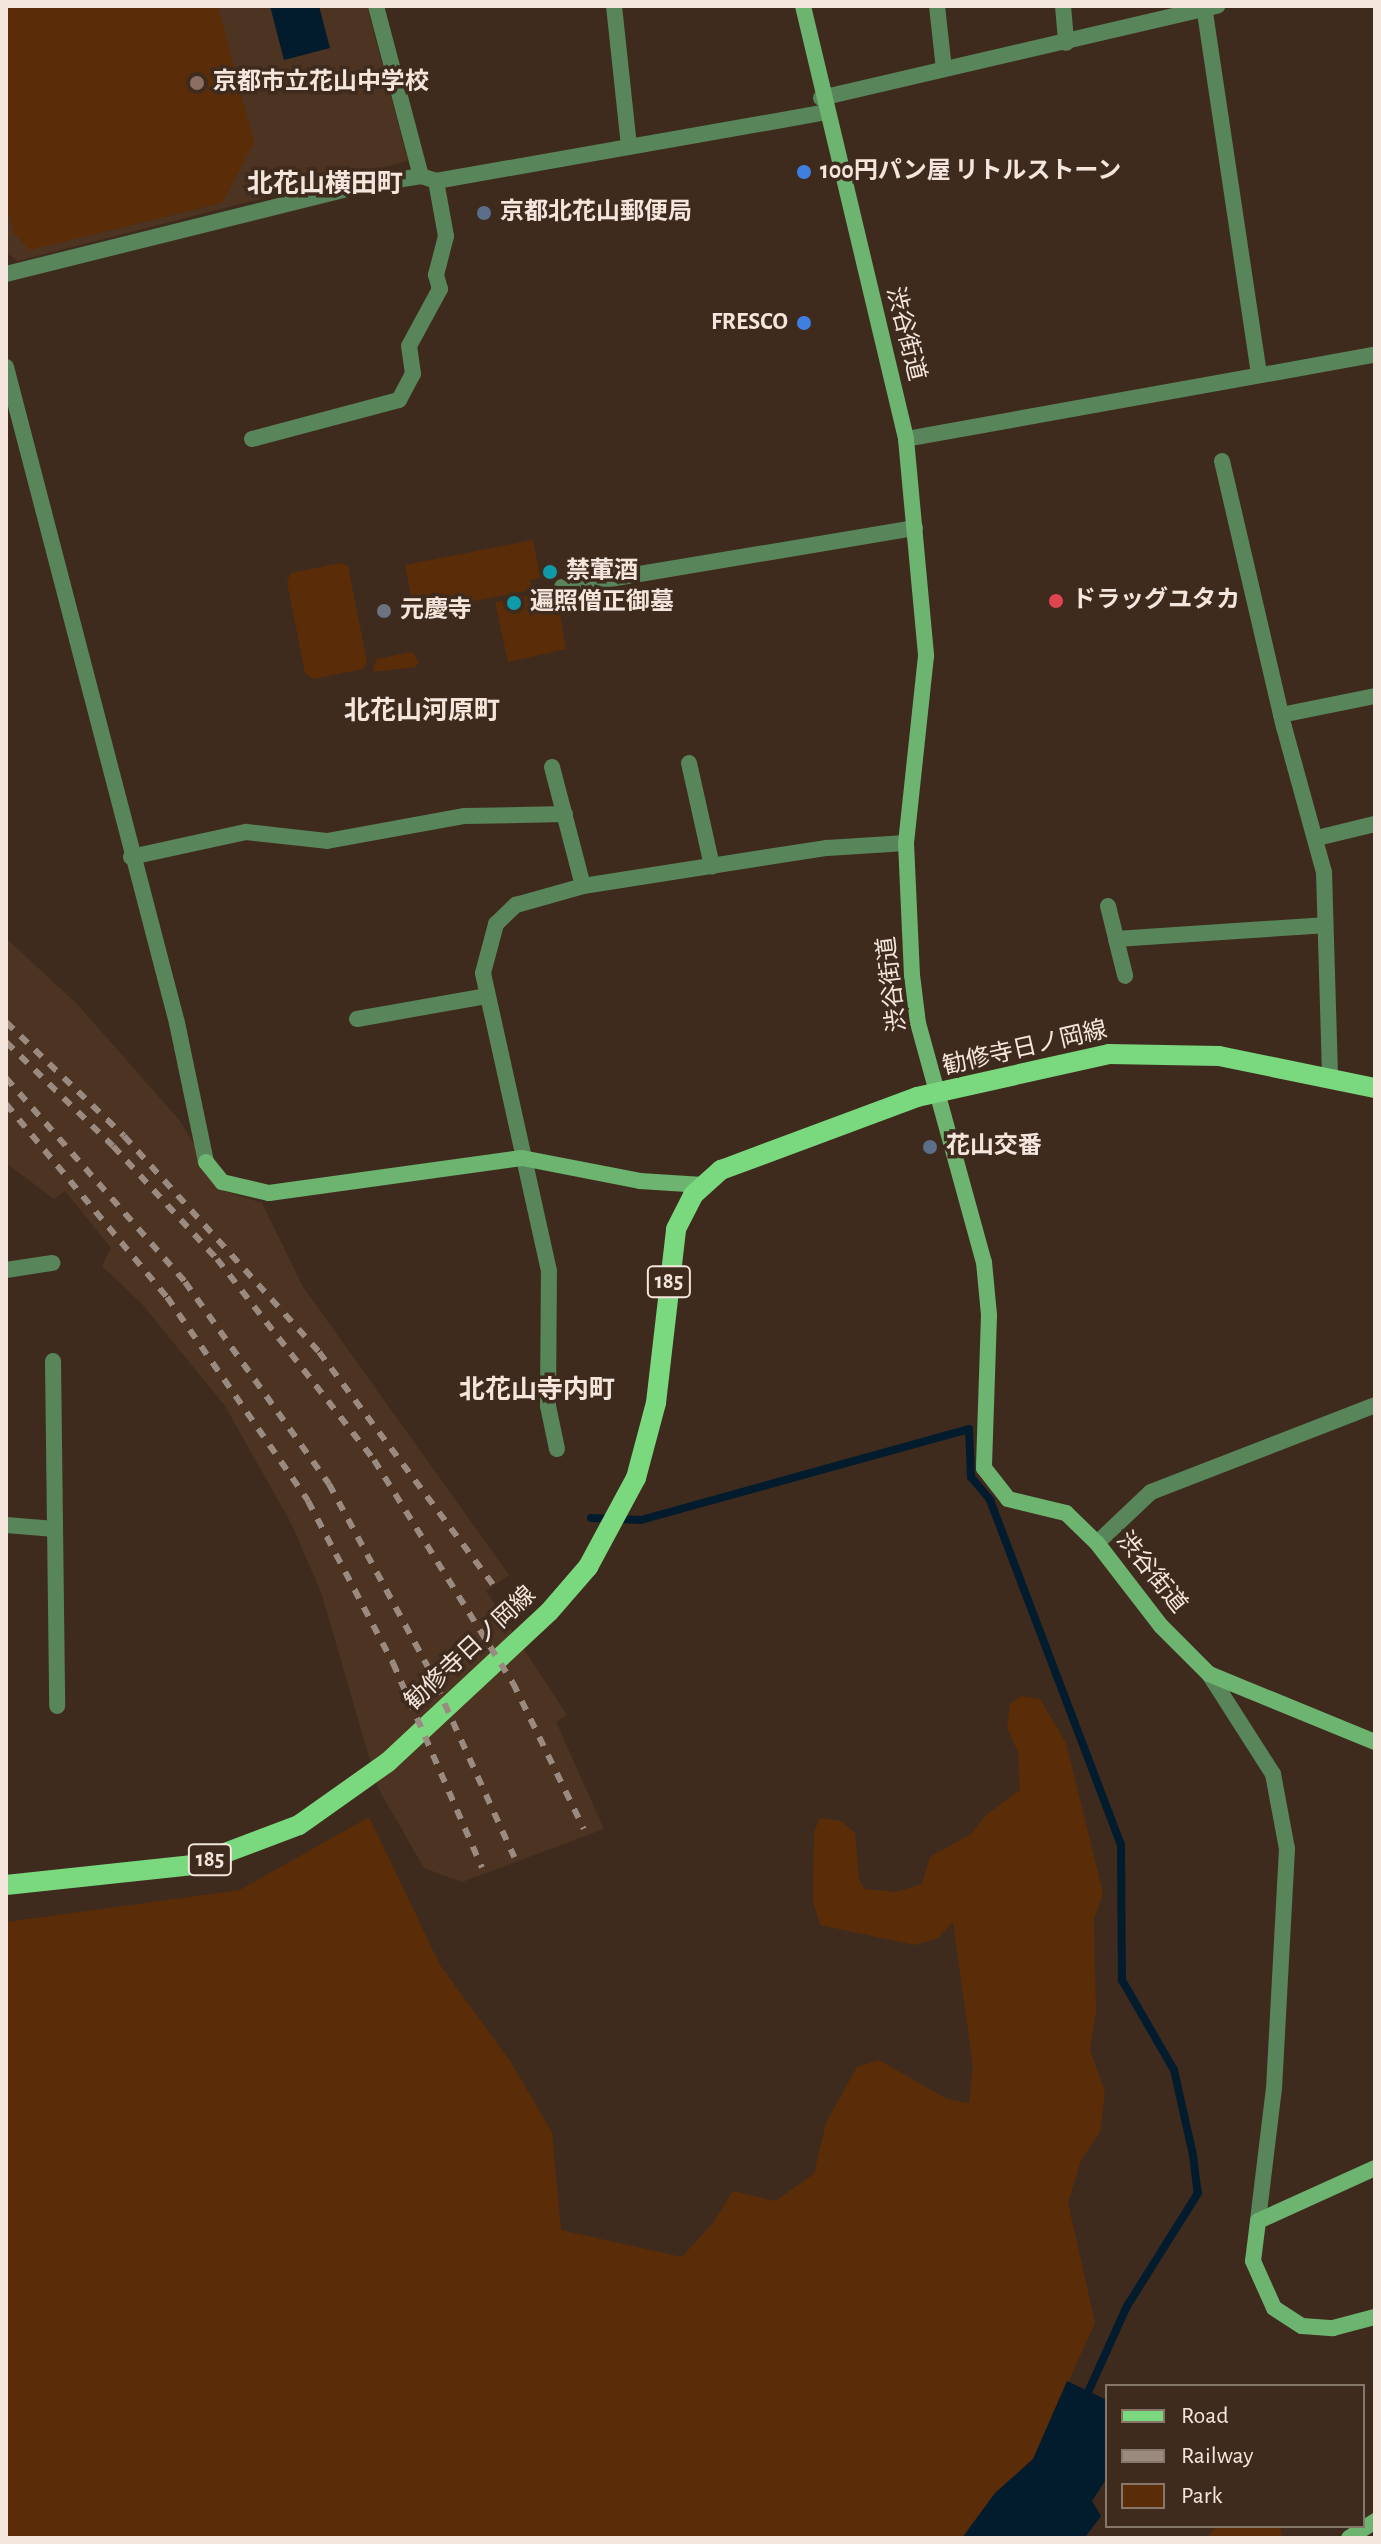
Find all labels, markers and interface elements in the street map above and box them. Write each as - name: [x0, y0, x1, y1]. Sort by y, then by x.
- place label: 京都市立花山中学校: [213, 69, 429, 97]
- marker: 京都市立花山中学校: [188, 74, 206, 92]
- place label: 100円パン屋 リトルストーン: [820, 158, 1121, 186]
- marker: 100円パン屋 リトルストーン: [795, 163, 813, 181]
- district label: 北花山横田町: [247, 169, 403, 201]
- place label: 京都北花山郵便局: [500, 199, 692, 227]
- marker: 京都北花山郵便局: [475, 204, 493, 222]
- street label: 渋谷街道: [879, 284, 931, 384]
- place label: FRESCO: [711, 309, 788, 337]
- marker: FRESCO: [795, 314, 813, 332]
- place label: 禁葷酒: [566, 558, 638, 586]
- marker: 禁葷酒: [541, 563, 559, 581]
- place label: ドラッグユタカ: [1072, 587, 1240, 615]
- place label: 遍照僧正御墓: [530, 589, 674, 617]
- marker: ドラッグユタカ: [1047, 592, 1065, 610]
- marker: 遍照僧正御墓: [505, 594, 523, 612]
- place label: 元慶寺: [400, 597, 472, 625]
- marker: 元慶寺: [375, 602, 393, 620]
- district label: 北花山河原町: [344, 696, 500, 728]
- street label: 渋谷街道: [873, 935, 913, 1033]
- street label: 勧修寺日ノ岡線: [940, 1016, 1110, 1082]
- place label: 花山交番: [946, 1133, 1042, 1161]
- marker: 花山交番: [921, 1138, 939, 1156]
- road number: 185: [645, 1264, 693, 1300]
- district label: 北花山寺内町: [459, 1375, 615, 1407]
- street label: 渋谷街道: [1110, 1527, 1192, 1619]
- street label: 勧修寺日ノ岡線: [400, 1581, 542, 1717]
- road number: 185: [186, 1842, 234, 1878]
- legend: [1105, 2384, 1365, 2528]
- text: Road: [1181, 2404, 1229, 2428]
- text: Railway: [1181, 2444, 1253, 2468]
- text: Park: [1181, 2484, 1222, 2508]

